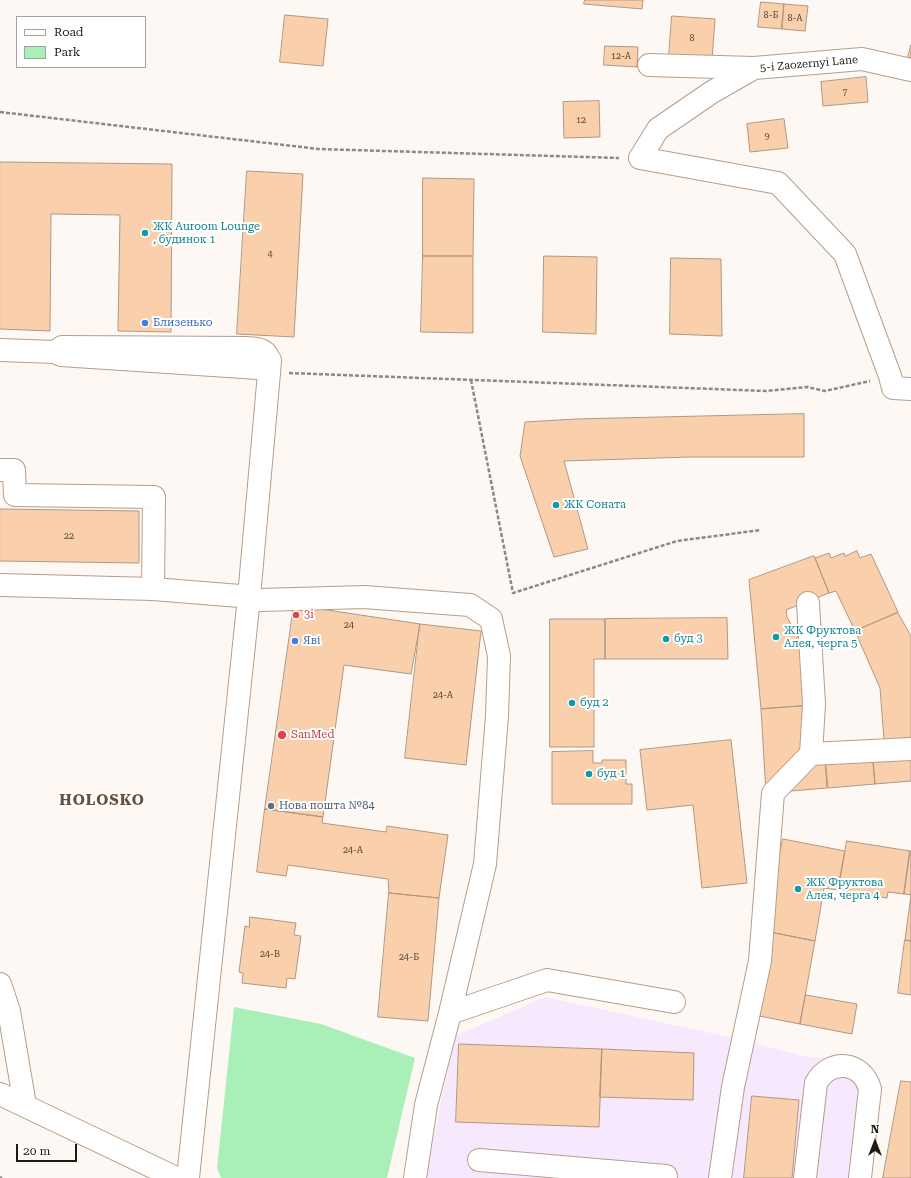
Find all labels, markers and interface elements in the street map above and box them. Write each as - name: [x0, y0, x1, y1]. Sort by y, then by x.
- house number: 8-Б: [764, 10, 778, 20]
- house number: 8-А: [788, 13, 802, 23]
- legend: [16, 16, 146, 68]
- text: Road: [54, 25, 83, 39]
- house number: 8: [689, 33, 695, 43]
- text: Park: [54, 45, 80, 59]
- house number: 12-А: [611, 51, 631, 61]
- street label: 5-i Zaozernyi Lane: [759, 53, 859, 75]
- house number: 7: [842, 87, 848, 97]
- house number: 12: [576, 115, 586, 125]
- house number: 9: [764, 131, 770, 141]
- place label: ЖК Auroom Lounge , будинок 1: [153, 220, 260, 246]
- marker: ЖК Auroom Lounge , будинок 1: [140, 228, 150, 238]
- house number: 4: [267, 249, 273, 259]
- place label: Близенько: [153, 316, 213, 330]
- marker: Близенько: [140, 318, 150, 328]
- place label: ЖК Соната: [564, 498, 626, 512]
- marker: ЖК Соната: [551, 500, 561, 510]
- house number: 22: [64, 531, 74, 541]
- place label: 3i: [304, 608, 314, 622]
- marker: 3i: [291, 610, 301, 620]
- house number: 24: [344, 620, 354, 630]
- place label: ЖК Фруктова Алея, черга 5: [784, 624, 861, 650]
- place label: буд 3: [674, 632, 703, 646]
- marker: ЖК Фруктова Алея, черга 5: [771, 632, 781, 642]
- place label: Яві: [303, 634, 320, 648]
- marker: буд 3: [661, 634, 671, 644]
- marker: Яві: [290, 636, 300, 646]
- house number: 24-А: [433, 690, 453, 700]
- place label: буд 2: [580, 696, 609, 710]
- marker: буд 2: [567, 698, 577, 708]
- place label: SanMed: [291, 728, 334, 742]
- marker: SanMed: [276, 729, 288, 741]
- place label: буд 1: [597, 767, 626, 781]
- marker: буд 1: [584, 769, 594, 779]
- district label: HOLOSKO: [59, 792, 145, 810]
- place label: Нова пошта №84: [279, 799, 375, 813]
- marker: Нова пошта №84: [266, 801, 276, 811]
- house number: 24-А: [343, 845, 363, 855]
- place label: ЖК Фруктова Алея, черга 4: [806, 876, 883, 902]
- marker: ЖК Фруктова Алея, черга 4: [793, 884, 803, 894]
- house number: 24-В: [260, 949, 280, 959]
- house number: 24-Б: [399, 952, 419, 962]
- north arrow: [855, 1122, 895, 1162]
- text: N: [871, 1123, 879, 1136]
- scale bar: [18, 1136, 79, 1162]
- text: 20 m: [23, 1144, 50, 1158]

